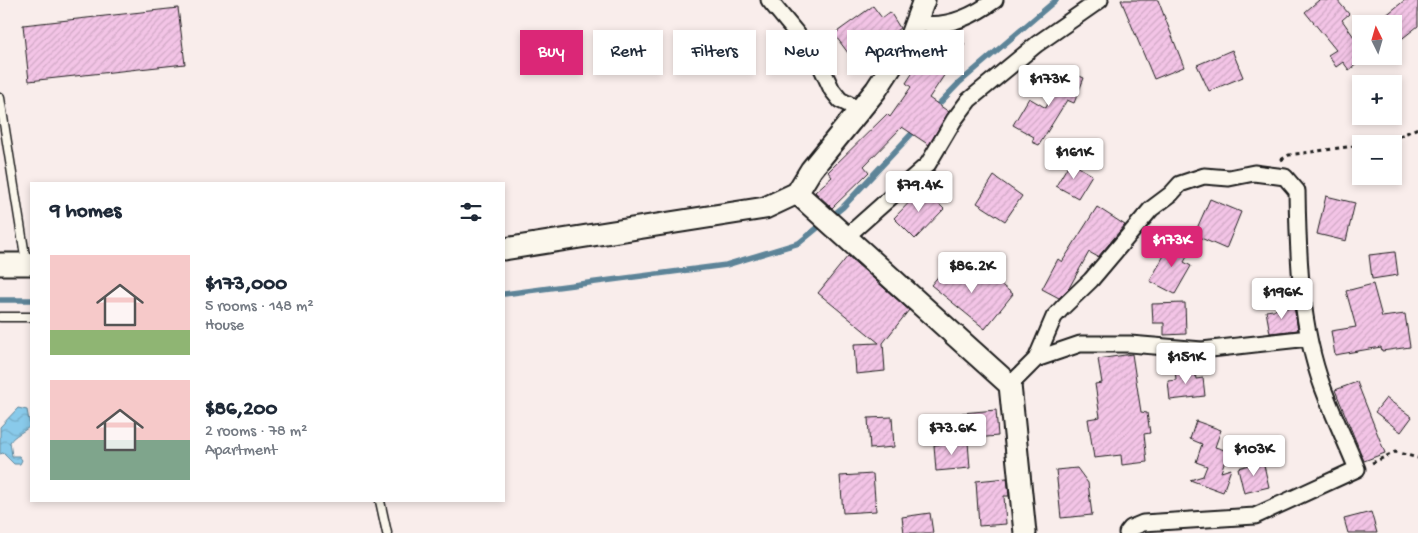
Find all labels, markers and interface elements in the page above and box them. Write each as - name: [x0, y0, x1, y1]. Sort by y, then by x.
- north arrow: [1352, 15, 1402, 65]
- map controls: [1352, 15, 1402, 185]
- chip: Buy: [520, 30, 583, 75]
- chip: Rent: [593, 30, 663, 75]
- chip: Filters: [673, 30, 756, 75]
- chip: New: [766, 30, 837, 75]
- chip: Apartment: [847, 30, 964, 75]
- pin: $173K: [1014, 64, 1084, 107]
- text: $173K: [1029, 71, 1069, 90]
- button: +: [1352, 75, 1402, 125]
- button: −: [1352, 135, 1402, 185]
- pin: $161K: [1039, 138, 1109, 180]
- text: $161K: [1055, 144, 1093, 163]
- pin: $79.4K: [878, 170, 960, 213]
- text: $79.4K: [897, 177, 941, 196]
- icon: filters: [457, 198, 485, 226]
- text: 9 homes: [50, 200, 121, 225]
- pin: $173K: [1137, 226, 1207, 268]
- text: $173K: [1152, 232, 1192, 251]
- pin: $86.2K: [931, 252, 1013, 294]
- text: $86.2K: [949, 258, 995, 277]
- text: $173,000: [205, 273, 287, 298]
- icon: home: [90, 275, 150, 335]
- pin: $196K: [1247, 278, 1317, 320]
- text: $196K: [1263, 284, 1301, 303]
- text: 5 rooms · 148 m²: [205, 298, 314, 317]
- text: House: [205, 317, 244, 336]
- pin: $151K: [1151, 342, 1221, 385]
- text: $151K: [1167, 349, 1205, 368]
- text: $86,200: [205, 398, 277, 423]
- icon: home: [90, 400, 150, 460]
- pin: $73.6K: [911, 414, 993, 456]
- text: $73.6K: [929, 420, 975, 439]
- text: 2 rooms · 78 m²: [205, 423, 307, 442]
- pin: $103K: [1219, 434, 1289, 477]
- text: $103K: [1234, 441, 1274, 460]
- text: Apartment: [205, 442, 277, 461]

